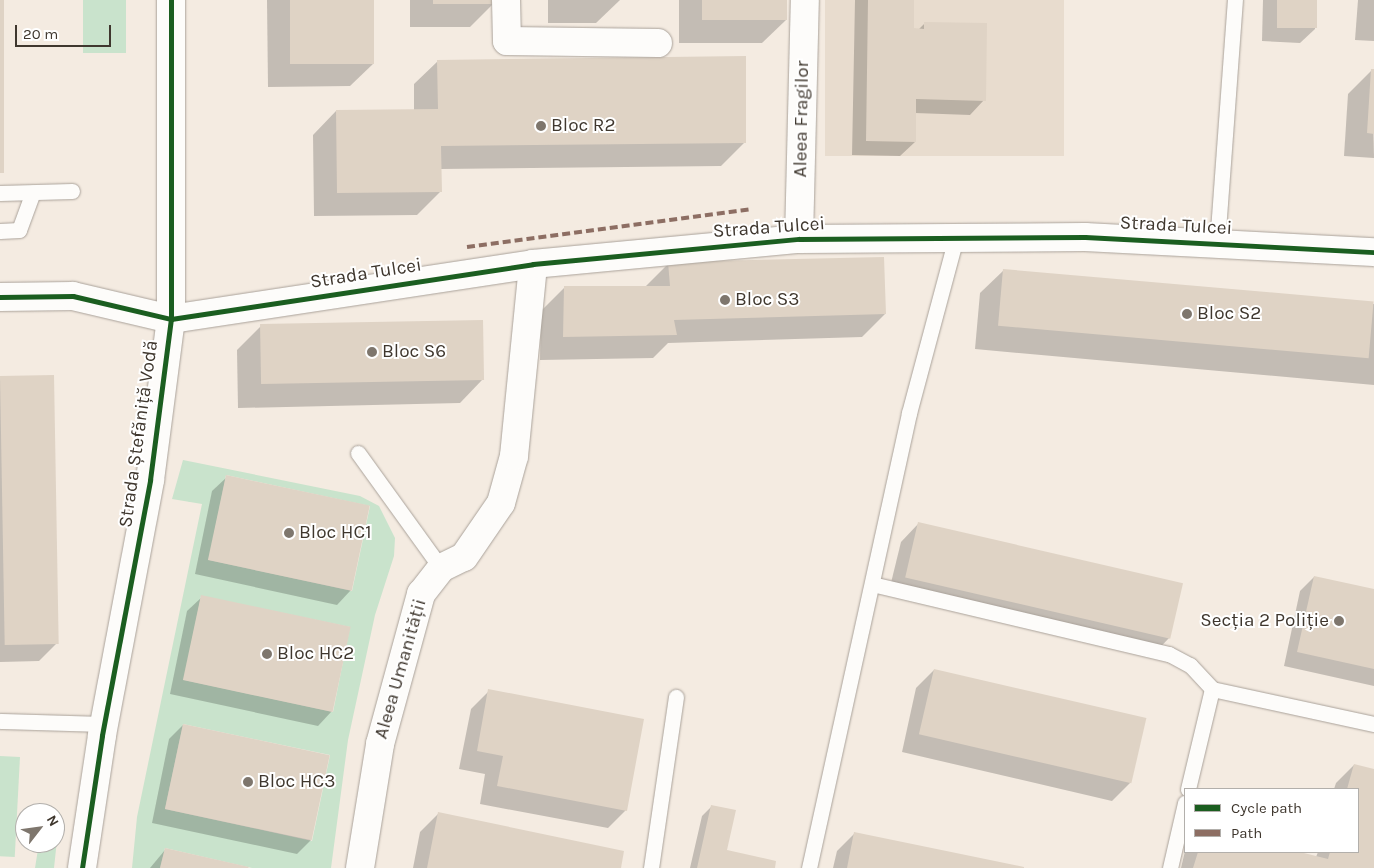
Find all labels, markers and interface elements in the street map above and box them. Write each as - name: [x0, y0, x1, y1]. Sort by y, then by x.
- scale bar: [18, 15, 114, 47]
- text: 20 m: [23, 25, 58, 43]
- street label: Aleea Fragilor: [790, 60, 814, 178]
- place label: Bloc R2: [551, 115, 615, 137]
- marker: Bloc R2: [535, 120, 547, 132]
- street label: Strada Tulcei: [1119, 212, 1233, 240]
- street label: Strada Tulcei: [712, 213, 826, 243]
- street label: Strada Tulcei: [309, 254, 423, 294]
- place label: Bloc S3: [735, 289, 800, 311]
- marker: Bloc S3: [719, 294, 731, 306]
- place label: Bloc S2: [1197, 303, 1261, 325]
- marker: Bloc S2: [1181, 308, 1193, 320]
- street label: Strada Ștefăniță Vodă: [115, 339, 163, 529]
- place label: Bloc S6: [382, 341, 446, 363]
- marker: Bloc S6: [366, 346, 378, 358]
- place label: Bloc HC1: [299, 522, 371, 544]
- marker: Bloc HC1: [283, 527, 295, 539]
- street label: Aleea Umanității: [370, 596, 432, 742]
- place label: Secția 2 Poliție: [1200, 610, 1329, 632]
- marker: Secția 2 Poliție: [1333, 615, 1345, 627]
- place label: Bloc HC2: [277, 643, 354, 665]
- marker: Bloc HC2: [261, 648, 273, 660]
- place label: Bloc HC3: [258, 771, 335, 793]
- marker: Bloc HC3: [242, 776, 254, 788]
- legend: [1184, 788, 1359, 853]
- text: Cycle path: [1231, 799, 1302, 817]
- north arrow: [15, 803, 65, 853]
- text: N: [43, 812, 62, 829]
- text: Path: [1231, 824, 1262, 842]

